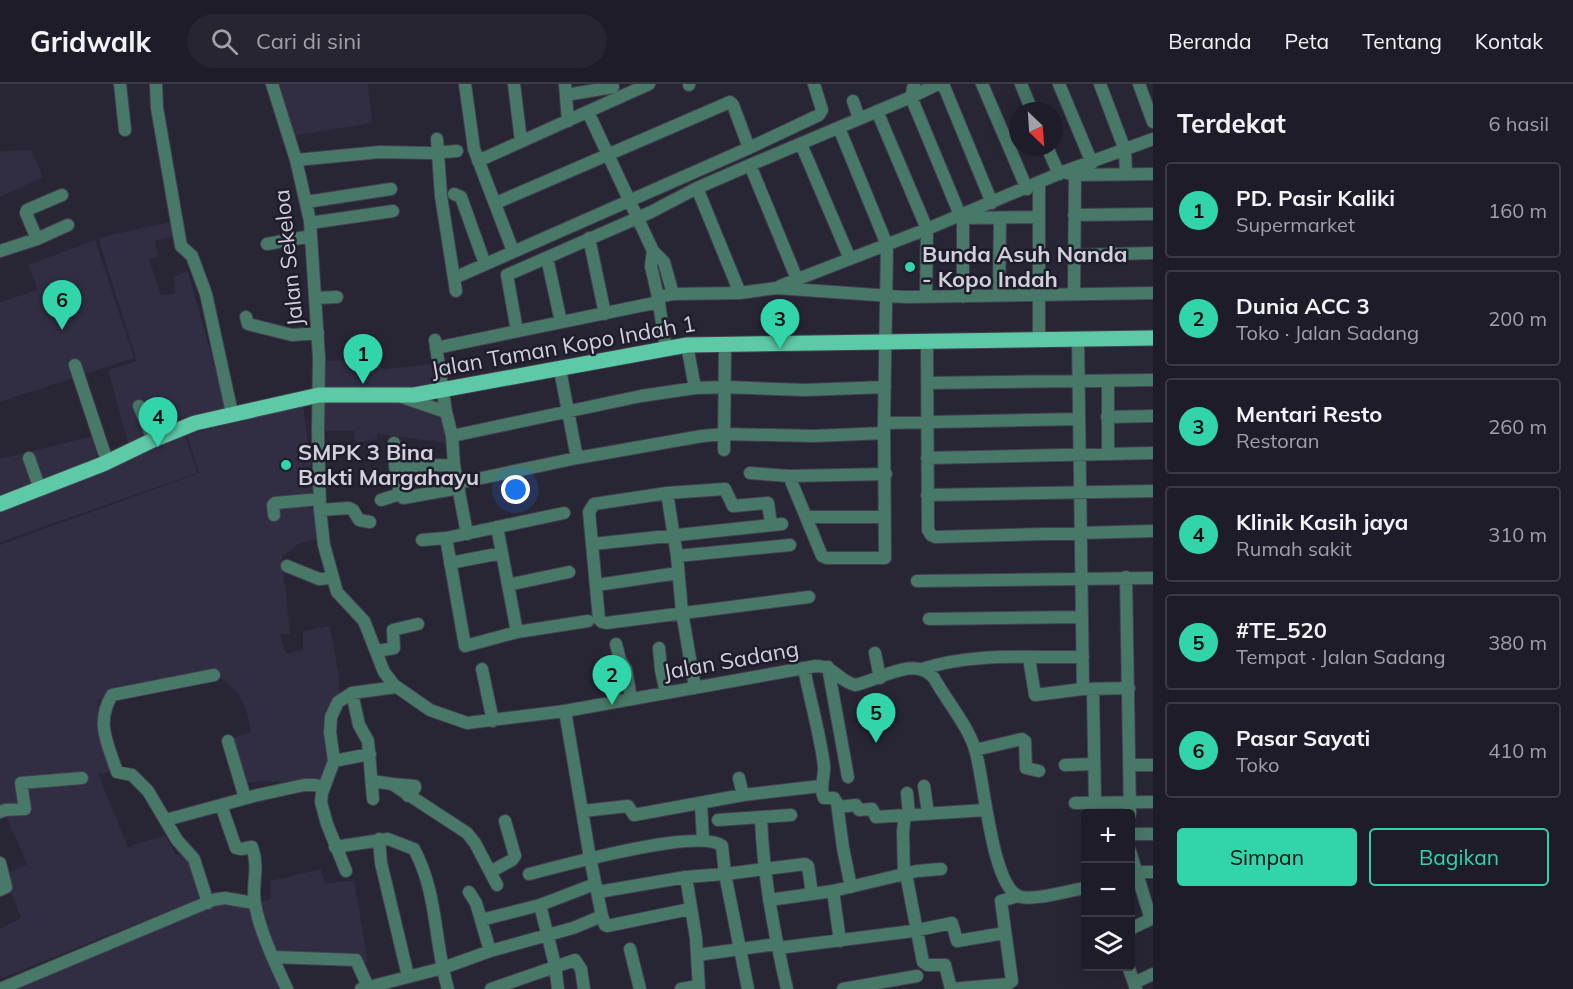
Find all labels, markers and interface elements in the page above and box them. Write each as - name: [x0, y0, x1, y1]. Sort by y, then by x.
- search box: [187, 14, 607, 68]
- text: Gridwalk: [30, 24, 151, 59]
- icon: search: [208, 25, 241, 58]
- text: Cari di sini: [256, 27, 361, 55]
- text: Beranda: [1168, 28, 1252, 54]
- text: Peta: [1285, 28, 1329, 54]
- text: Tentang: [1362, 28, 1442, 54]
- text: Kontak: [1475, 28, 1543, 54]
- north arrow: [1009, 102, 1063, 156]
- text: Terdekat: [1177, 107, 1286, 140]
- text: 6 hasil: [1489, 111, 1549, 136]
- text: PD. Pasir Kaliki: [1236, 184, 1395, 212]
- street label: Jalan Sekeloa: [267, 188, 309, 328]
- text: 1: [1193, 198, 1205, 223]
- text: 160 m: [1488, 198, 1547, 223]
- text: Supermarket: [1236, 212, 1355, 237]
- place label: Bunda Asuh Nanda - Kopo Indah: [922, 240, 1127, 293]
- marker: Bunda Asuh Nanda - Kopo Indah: [903, 260, 917, 274]
- pin: 6: [42, 280, 82, 330]
- text: Dunia ACC 3: [1236, 292, 1370, 320]
- pin: 3: [760, 300, 800, 349]
- text: 2: [1193, 306, 1205, 331]
- text: 200 m: [1488, 306, 1547, 331]
- street label: Jalan Taman Kopo Indah 1: [429, 309, 697, 383]
- text: Toko · Jalan Sadang: [1236, 320, 1419, 345]
- pin: 1: [344, 334, 382, 384]
- pin: 4: [138, 398, 178, 447]
- text: Mentari Resto: [1236, 400, 1382, 428]
- text: 3: [1193, 414, 1205, 439]
- text: 260 m: [1488, 414, 1547, 439]
- text: Restoran: [1236, 428, 1320, 453]
- place label: SMPK 3 Bina Bakti Margahayu: [298, 438, 479, 491]
- marker: SMPK 3 Bina Bakti Margahayu: [279, 458, 293, 472]
- your location: [501, 475, 530, 504]
- text: Klinik Kasih jaya: [1236, 508, 1408, 536]
- text: 4: [1193, 522, 1205, 547]
- text: 310 m: [1488, 522, 1547, 547]
- text: Rumah sakit: [1236, 536, 1352, 561]
- text: #TE_520: [1236, 616, 1327, 644]
- text: 5: [1193, 630, 1205, 655]
- text: 380 m: [1488, 630, 1547, 655]
- street label: Jalan Sadang: [661, 634, 801, 686]
- text: Tempat · Jalan Sadang: [1236, 644, 1446, 669]
- pin: 2: [592, 656, 632, 705]
- pin: 5: [856, 694, 896, 743]
- text: Pasar Sayati: [1236, 724, 1370, 752]
- text: 6: [1193, 738, 1205, 763]
- text: 410 m: [1488, 738, 1547, 763]
- text: Toko: [1236, 752, 1279, 777]
- map controls: [1081, 809, 1135, 971]
- button: +: [1081, 809, 1135, 863]
- button: Simpan: [1177, 828, 1357, 886]
- button: Bagikan: [1369, 828, 1549, 886]
- button: −: [1081, 863, 1135, 917]
- button: layers: [1081, 917, 1135, 971]

